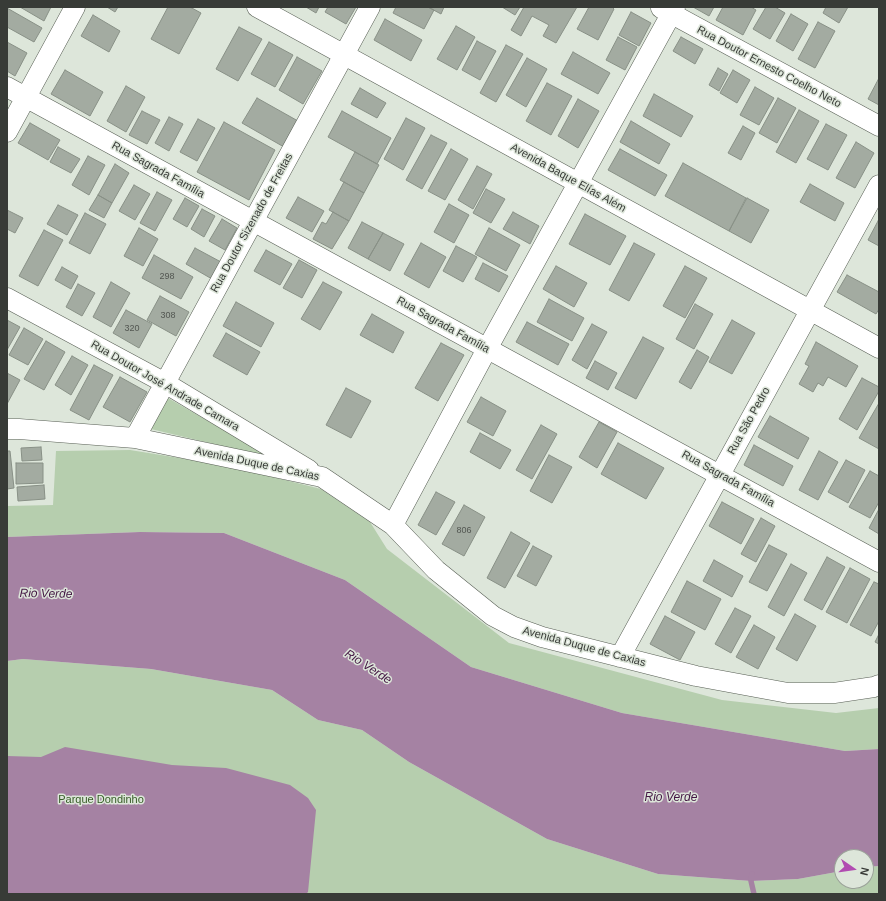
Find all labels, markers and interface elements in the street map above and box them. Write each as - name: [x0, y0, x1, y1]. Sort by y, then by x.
- street label: Rua Doutor Ernesto Coelho Neto: [695, 23, 843, 111]
- street label: Rua Sagrada Família: [109, 139, 207, 201]
- street label: Avenida Baque Elías Além: [508, 141, 628, 215]
- street label: Rua Doutor Sizenado de Freitas: [208, 151, 296, 295]
- house number: 298: [159, 272, 175, 282]
- street label: Rua Sagrada Família: [394, 294, 492, 356]
- house number: 308: [160, 311, 176, 321]
- house number: 320: [124, 324, 140, 334]
- street label: Rua Doutor José Andrade Camara: [88, 338, 242, 434]
- street label: Rua São Pedro: [725, 385, 773, 457]
- street label: Avenida Duque de Caxias: [194, 444, 320, 484]
- street label: Rua Sagrada Família: [679, 448, 777, 510]
- house number: 806: [456, 526, 472, 536]
- water label: Rio Verde: [19, 586, 73, 602]
- street label: Avenida Duque de Caxias: [521, 624, 647, 670]
- water label: Rio Verde: [342, 647, 394, 687]
- water label: Rio Verde: [645, 791, 697, 805]
- park label: Parque Dondinho: [58, 793, 144, 807]
- north arrow: [834, 849, 874, 889]
- text: N: [858, 866, 871, 877]

